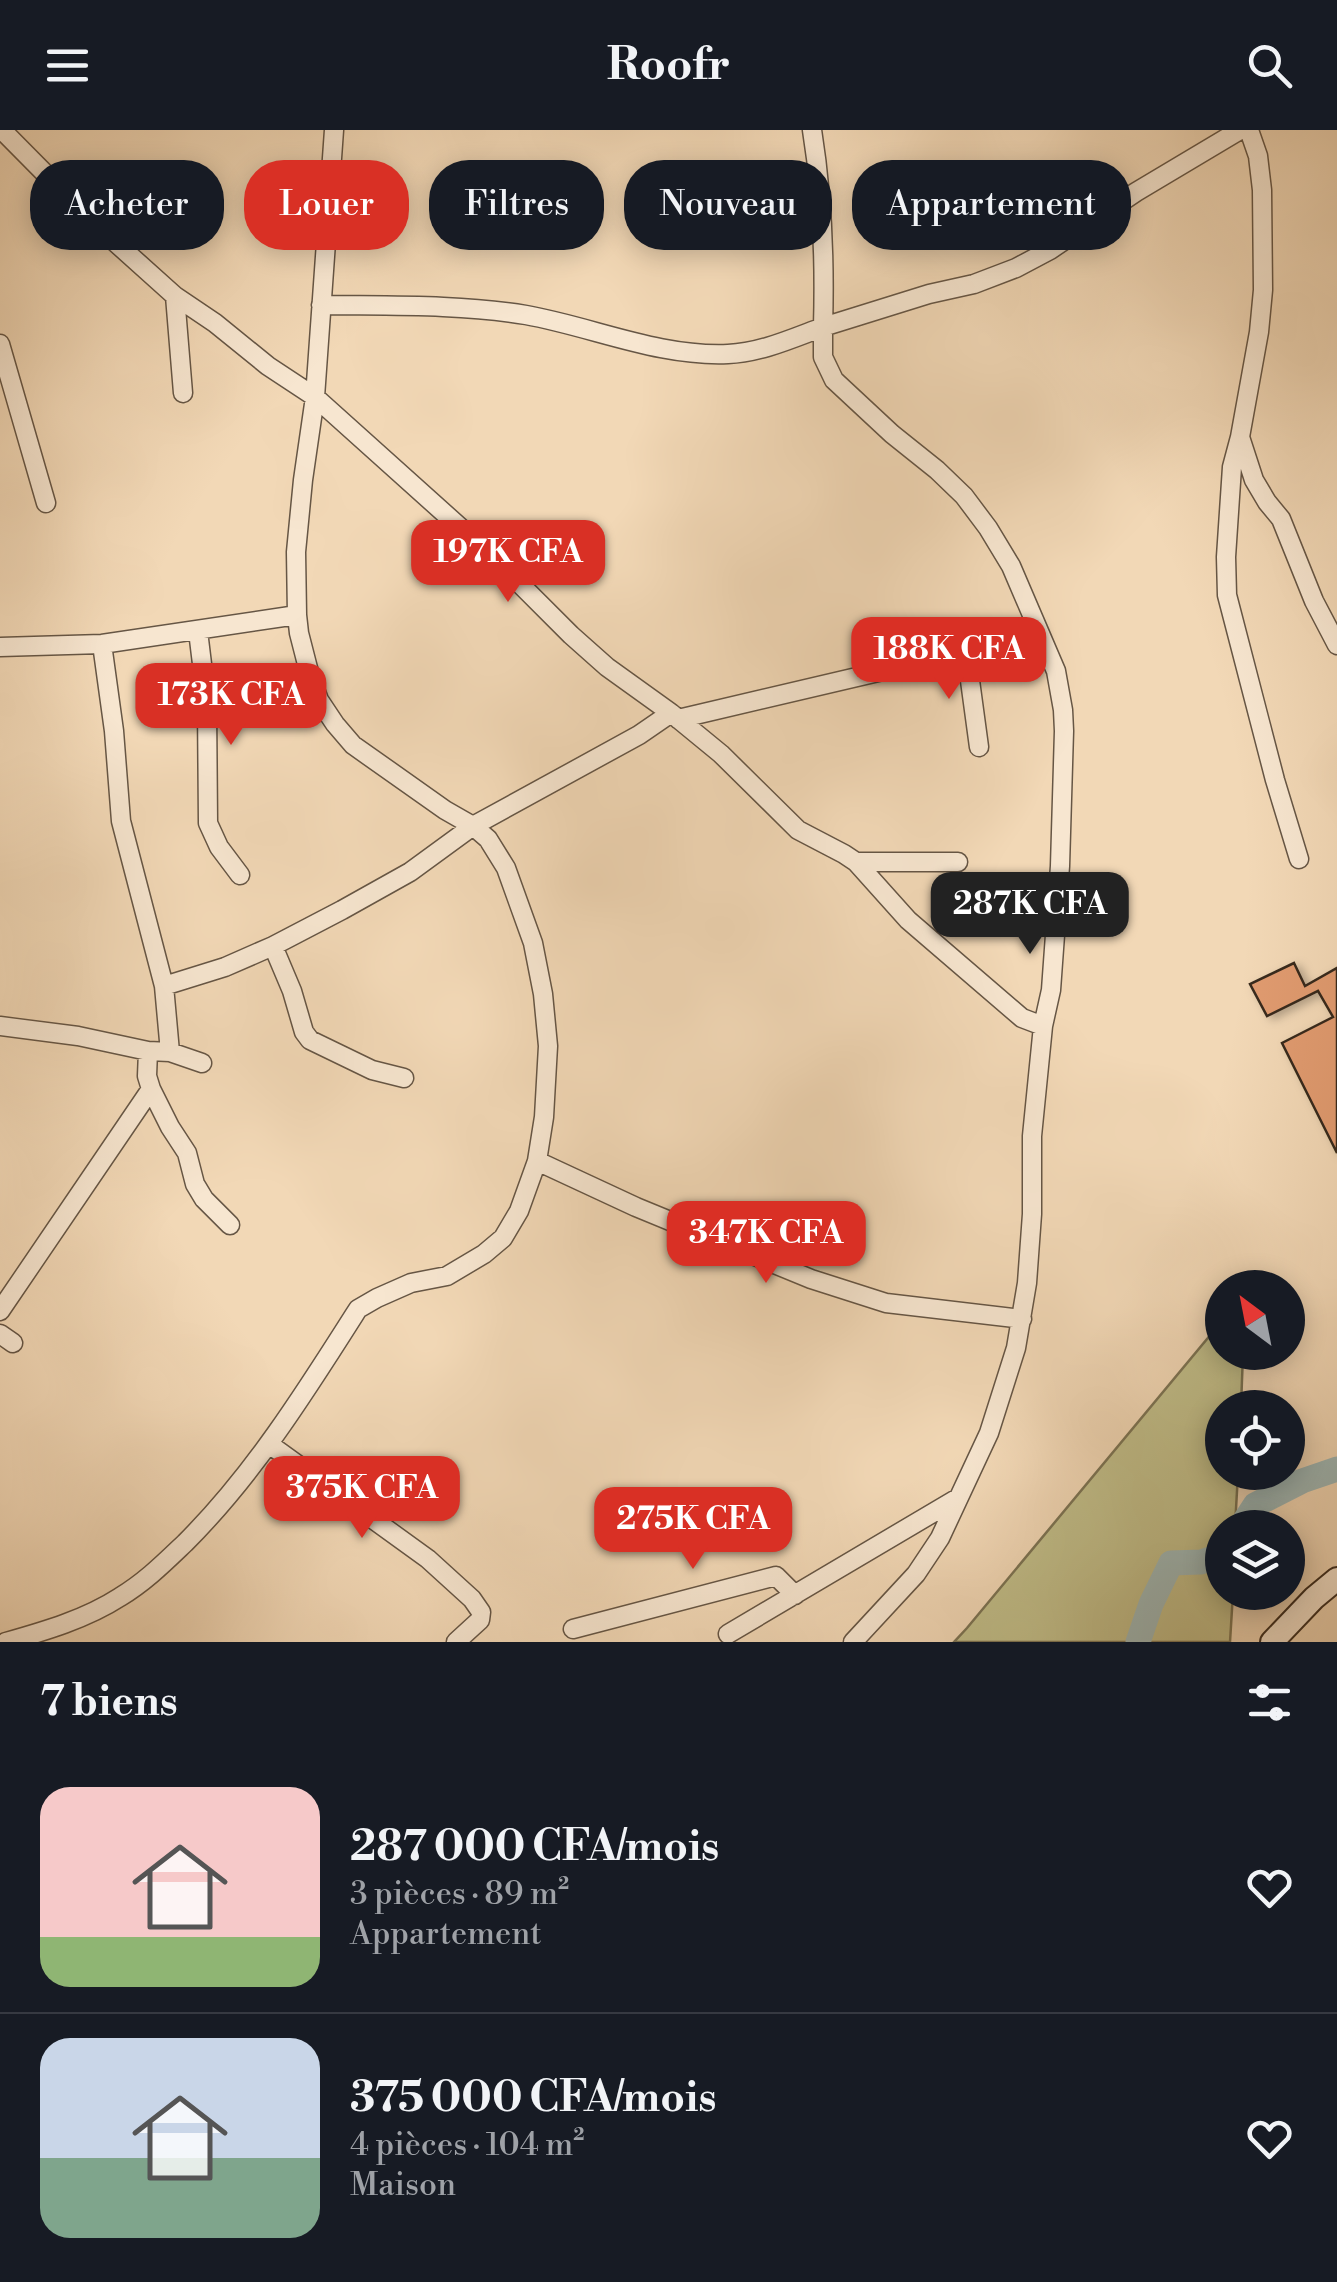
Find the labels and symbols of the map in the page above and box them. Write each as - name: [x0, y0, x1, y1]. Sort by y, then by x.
- pin: 197K CFA: [405, 520, 611, 605]
- pin: 188K CFA: [846, 617, 1052, 702]
- pin: 173K CFA: [128, 663, 334, 748]
- pin: 287K CFA: [927, 872, 1133, 957]
- pin: 347K CFA: [663, 1201, 869, 1286]
- north arrow: [1205, 1270, 1305, 1370]
- pin: 375K CFA: [259, 1456, 465, 1541]
- pin: 275K CFA: [590, 1487, 796, 1572]

